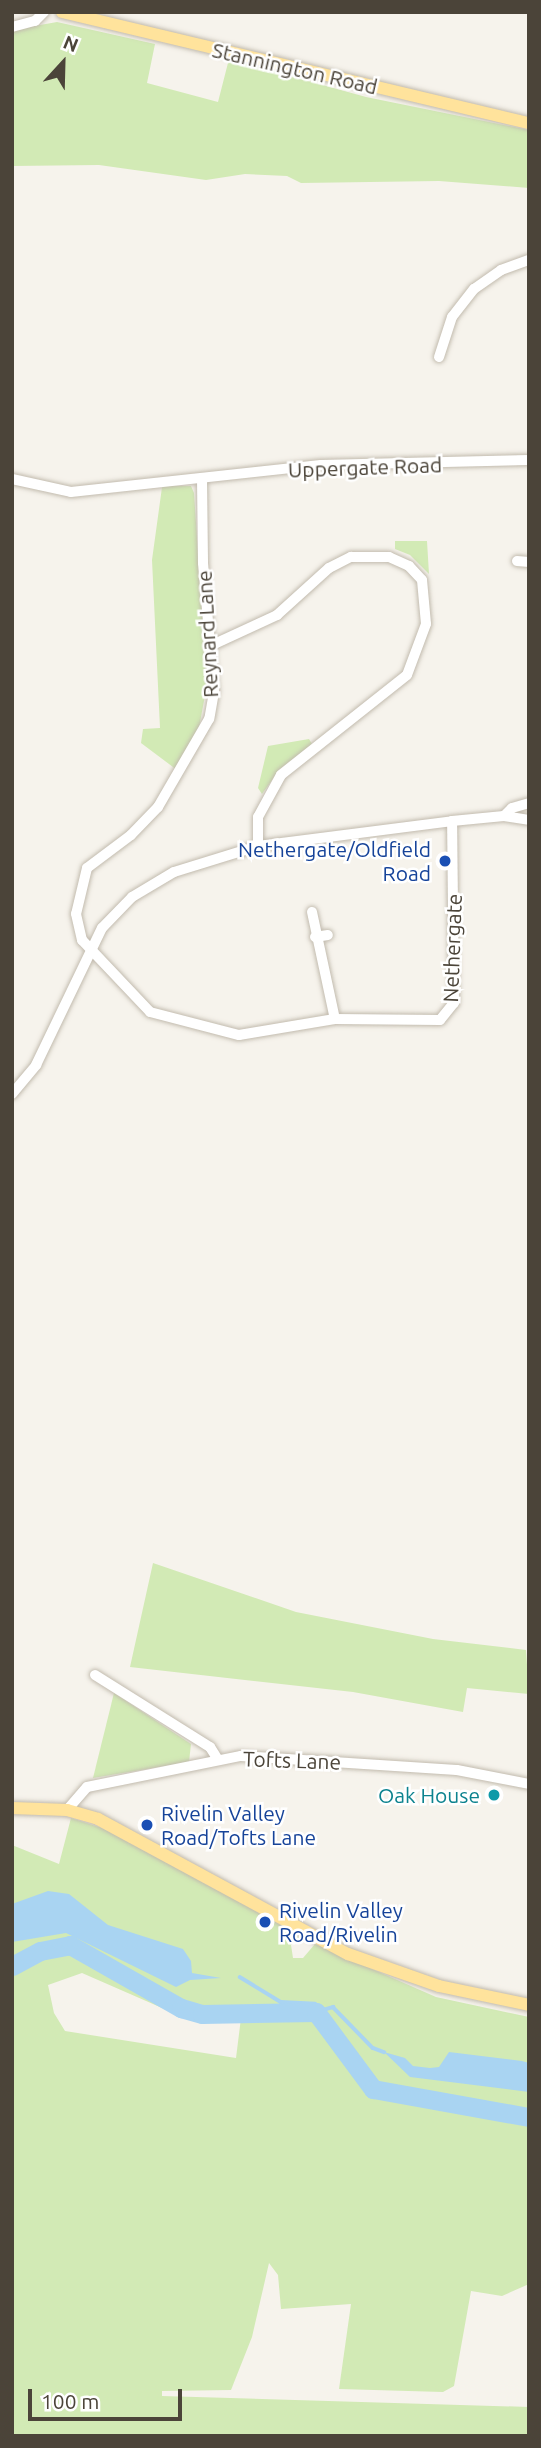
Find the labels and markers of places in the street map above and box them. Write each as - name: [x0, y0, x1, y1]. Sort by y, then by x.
- place label: Nethergate/Oldfield Road: [238, 836, 431, 886]
- marker: Nethergate/Oldfield Road: [437, 853, 453, 869]
- place label: Oak House: [378, 1782, 480, 1808]
- marker: Oak House: [486, 1787, 502, 1803]
- place label: Rivelin Valley Road/Tofts Lane: [161, 1800, 316, 1850]
- marker: Rivelin Valley Road/Tofts Lane: [139, 1817, 155, 1833]
- place label: Rivelin Valley Road/Rivelin: [279, 1897, 403, 1947]
- marker: Rivelin Valley Road/Rivelin: [257, 1914, 273, 1930]

